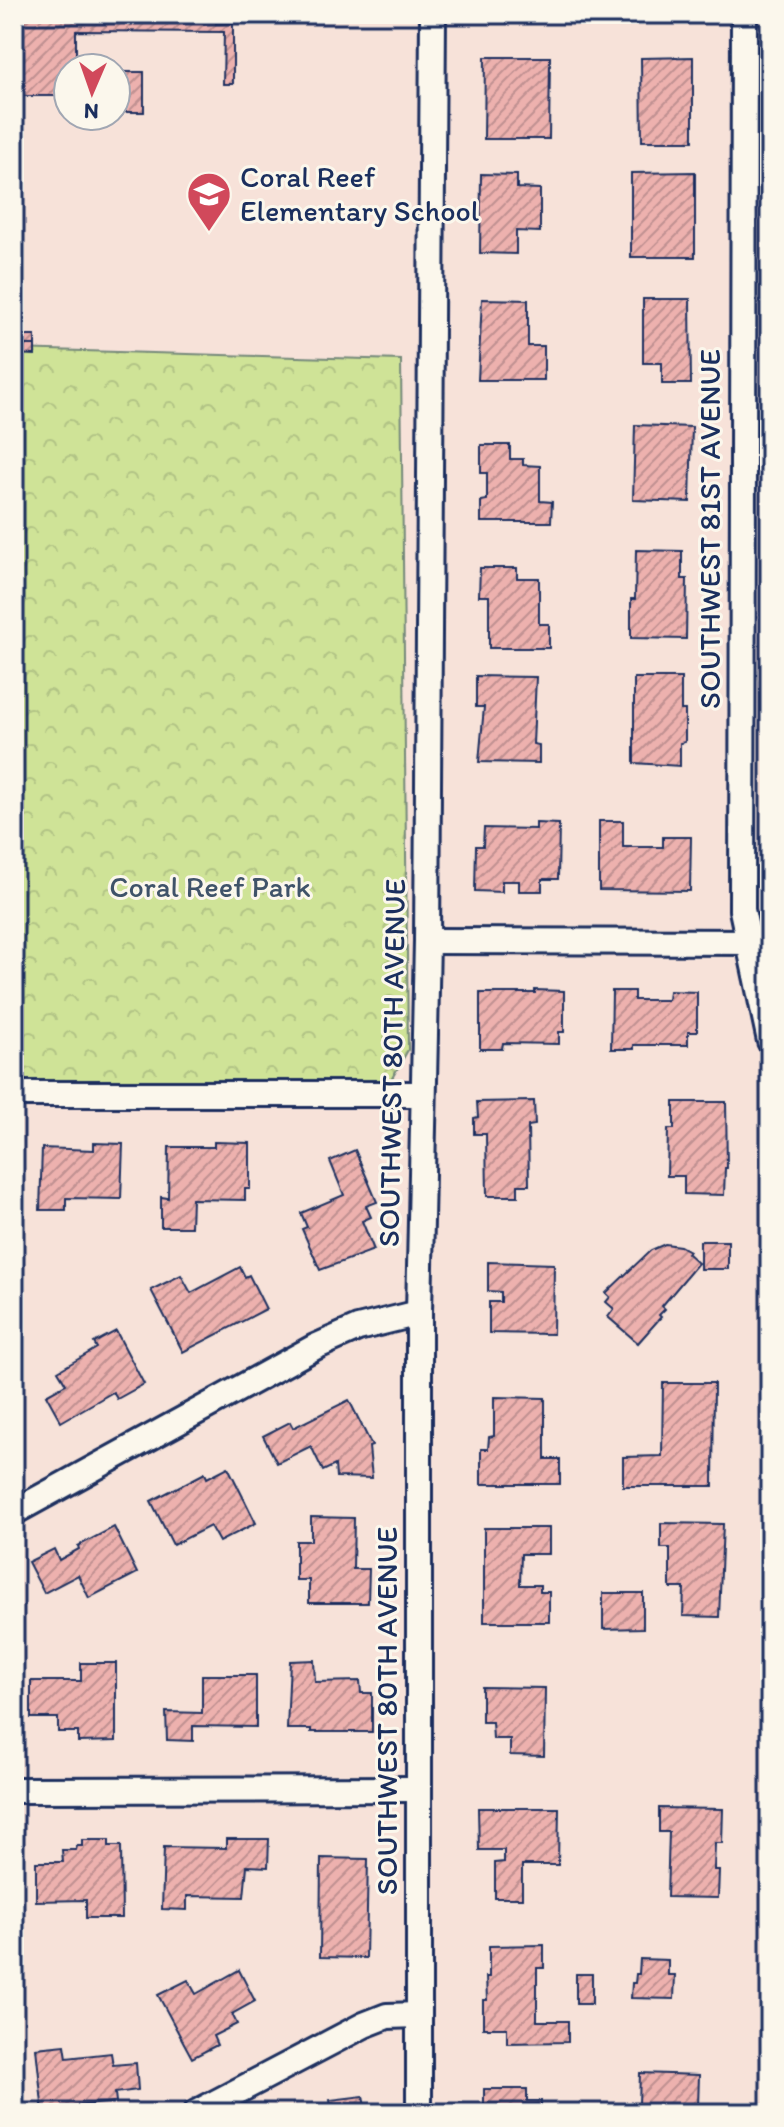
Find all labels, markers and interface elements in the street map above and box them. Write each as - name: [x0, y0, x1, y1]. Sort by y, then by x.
- north arrow: [52, 52, 132, 132]
- text: N: [83, 98, 99, 125]
- place label: Coral Reef Elementary School: [240, 158, 480, 229]
- school or university icon: Coral Reef Elementary School: [185, 170, 233, 233]
- street label: SOUTHWEST 81ST AVENUE: [691, 349, 728, 709]
- park label: Coral Reef Park: [109, 868, 311, 905]
- street label: SOUTHWEST 80TH AVENUE: [370, 878, 413, 1248]
- street label: SOUTHWEST 80TH AVENUE: [368, 1527, 405, 1895]

